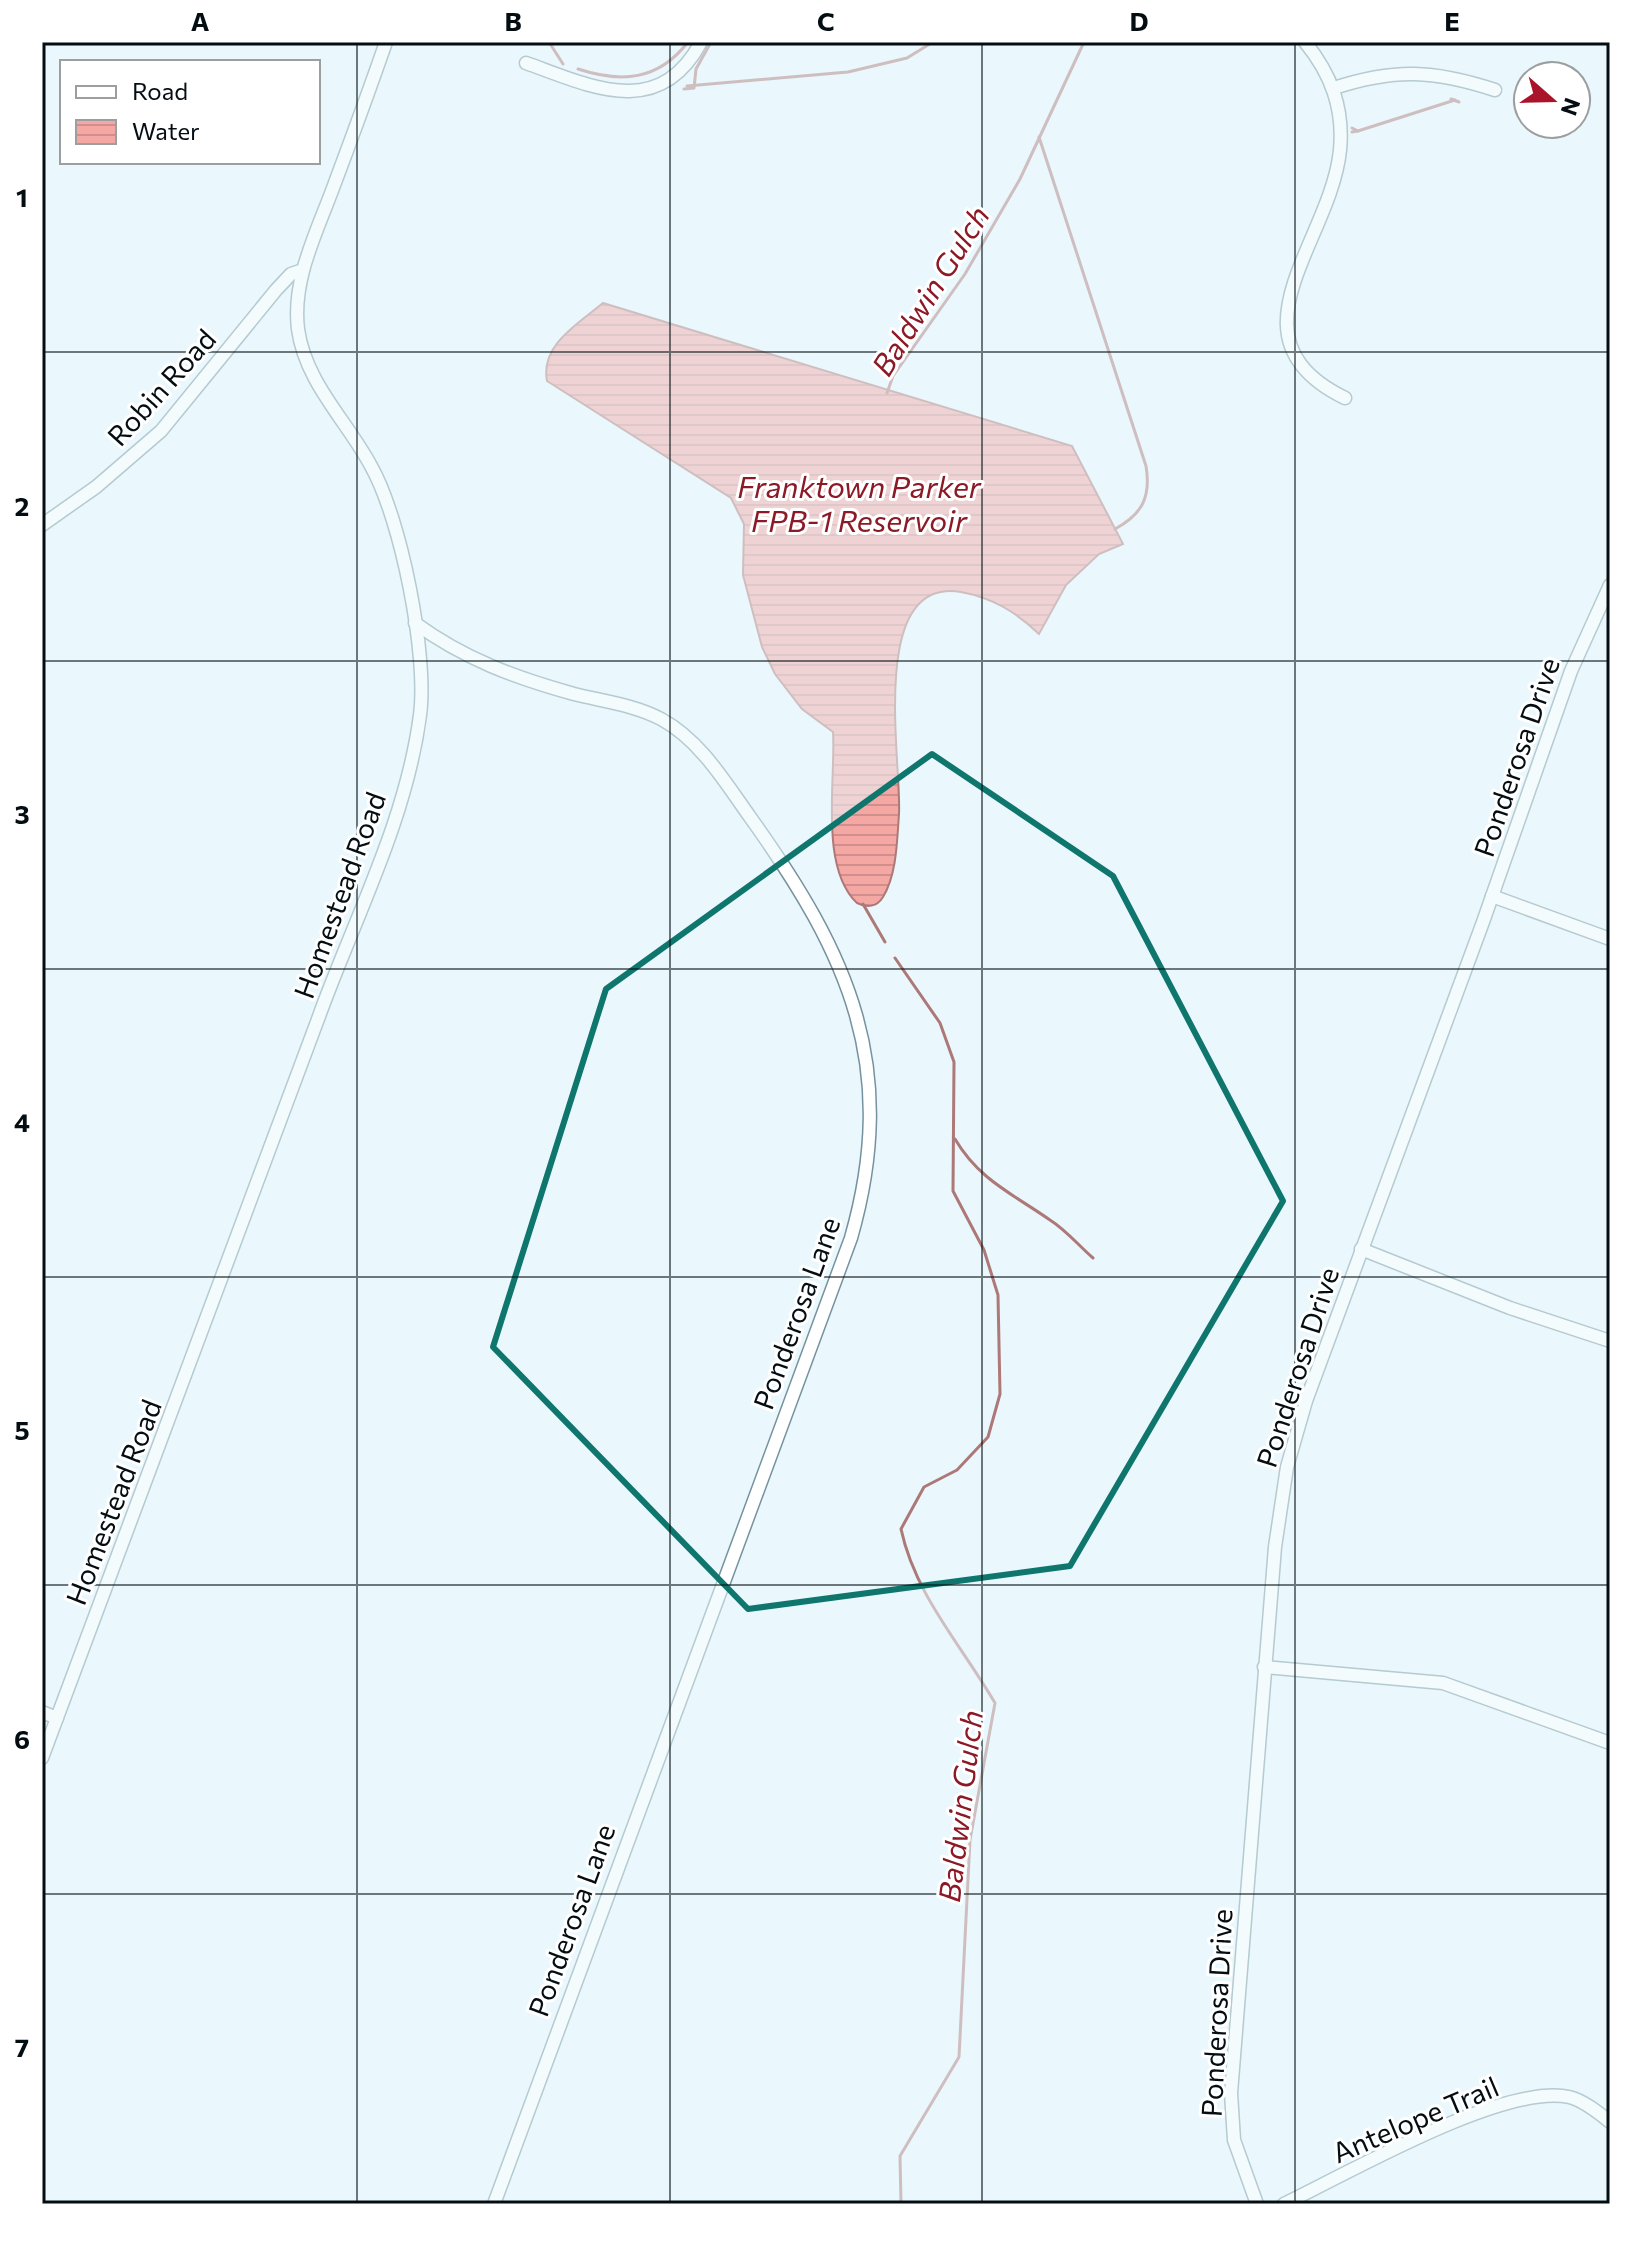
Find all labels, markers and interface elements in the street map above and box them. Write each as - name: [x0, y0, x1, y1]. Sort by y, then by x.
- text: A: [191, 5, 210, 36]
- text: B: [504, 5, 522, 36]
- text: C: [817, 5, 835, 36]
- text: D: [1129, 5, 1149, 36]
- text: E: [1444, 5, 1460, 36]
- legend: [60, 60, 320, 164]
- north arrow: [1512, 60, 1592, 140]
- text: Road: [132, 76, 188, 105]
- text: N: [1556, 95, 1587, 119]
- text: Water: [132, 116, 200, 145]
- text: 1: [16, 181, 28, 212]
- water label: Baldwin Gulch: [862, 198, 996, 382]
- street label: Robin Road: [100, 322, 222, 452]
- water label: Franktown Parker FPB-1 Reservoir: [737, 467, 982, 538]
- text: 2: [15, 490, 29, 521]
- street label: Ponderosa Drive: [1466, 653, 1566, 861]
- street label: Homestead Road: [286, 787, 392, 1003]
- text: 3: [14, 798, 30, 829]
- text: 4: [14, 1106, 30, 1137]
- street label: Ponderosa Lane: [745, 1212, 847, 1414]
- street label: Ponderosa Drive: [1249, 1263, 1345, 1471]
- street label: Homestead Road: [58, 1395, 168, 1609]
- text: 5: [14, 1414, 30, 1445]
- water label: Baldwin Gulch: [929, 1708, 989, 1904]
- text: 6: [14, 1723, 30, 1754]
- street label: Ponderosa Lane: [520, 1819, 622, 2021]
- street label: Ponderosa Drive: [1194, 1908, 1238, 2118]
- text: 7: [15, 2031, 29, 2062]
- street label: Antelope Trail: [1327, 2069, 1503, 2169]

